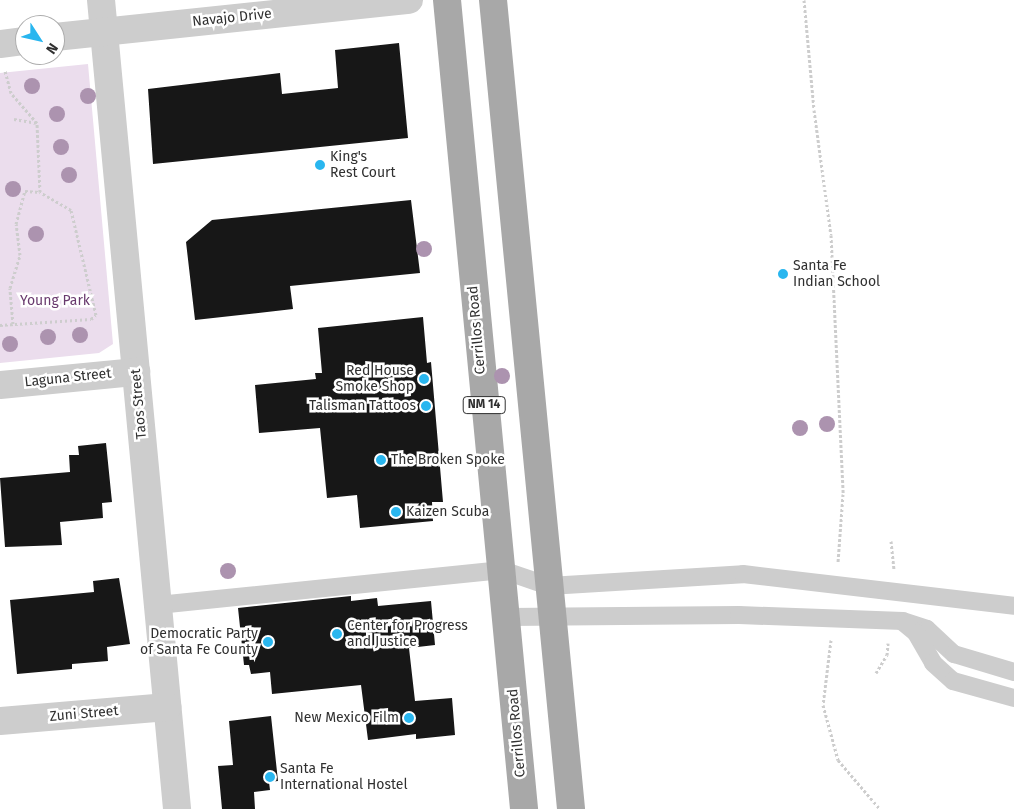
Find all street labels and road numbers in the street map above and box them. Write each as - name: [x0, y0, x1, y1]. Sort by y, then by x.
- street label: Navajo Drive: [191, 5, 273, 31]
- street label: Cerrillos Road: [465, 285, 489, 375]
- street label: Laguna Street: [24, 365, 112, 391]
- street label: Taos Street: [128, 368, 150, 440]
- road number: NM 14: [462, 396, 506, 414]
- street label: Cerrillos Road: [505, 688, 529, 778]
- street label: Zuni Street: [49, 703, 119, 725]

